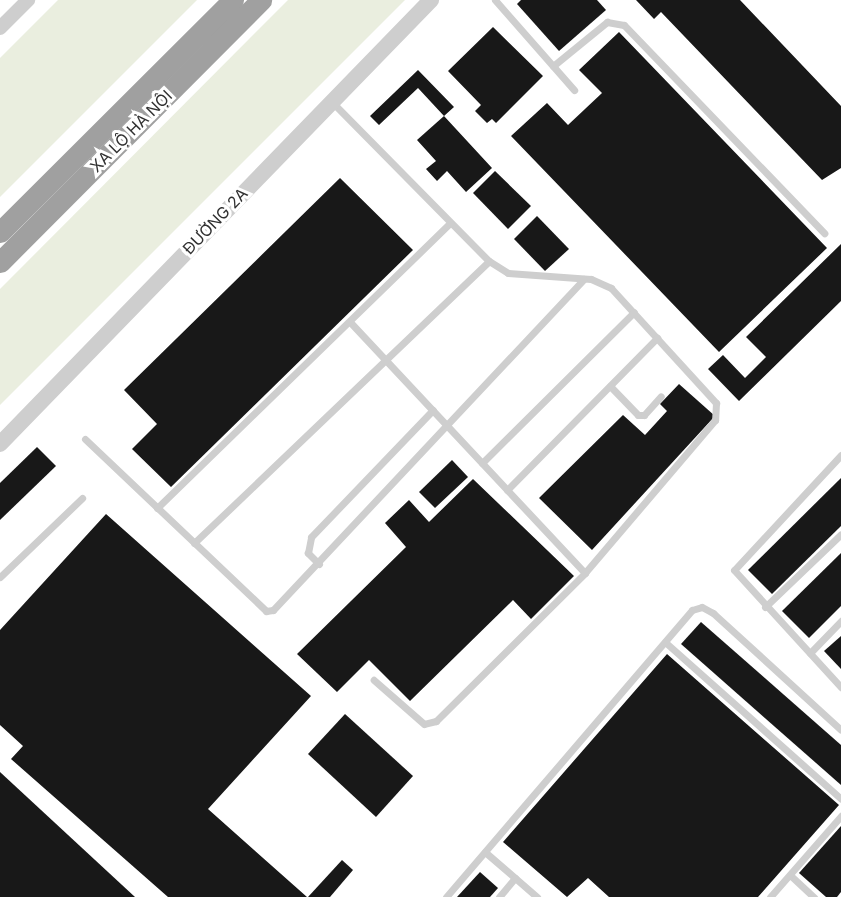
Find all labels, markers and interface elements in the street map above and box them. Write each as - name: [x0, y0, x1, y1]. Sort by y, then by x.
- street label: XA LỘ HÀ NỘI: [86, 86, 176, 176]
- street label: ĐƯỜNG 2A: [179, 184, 251, 258]

